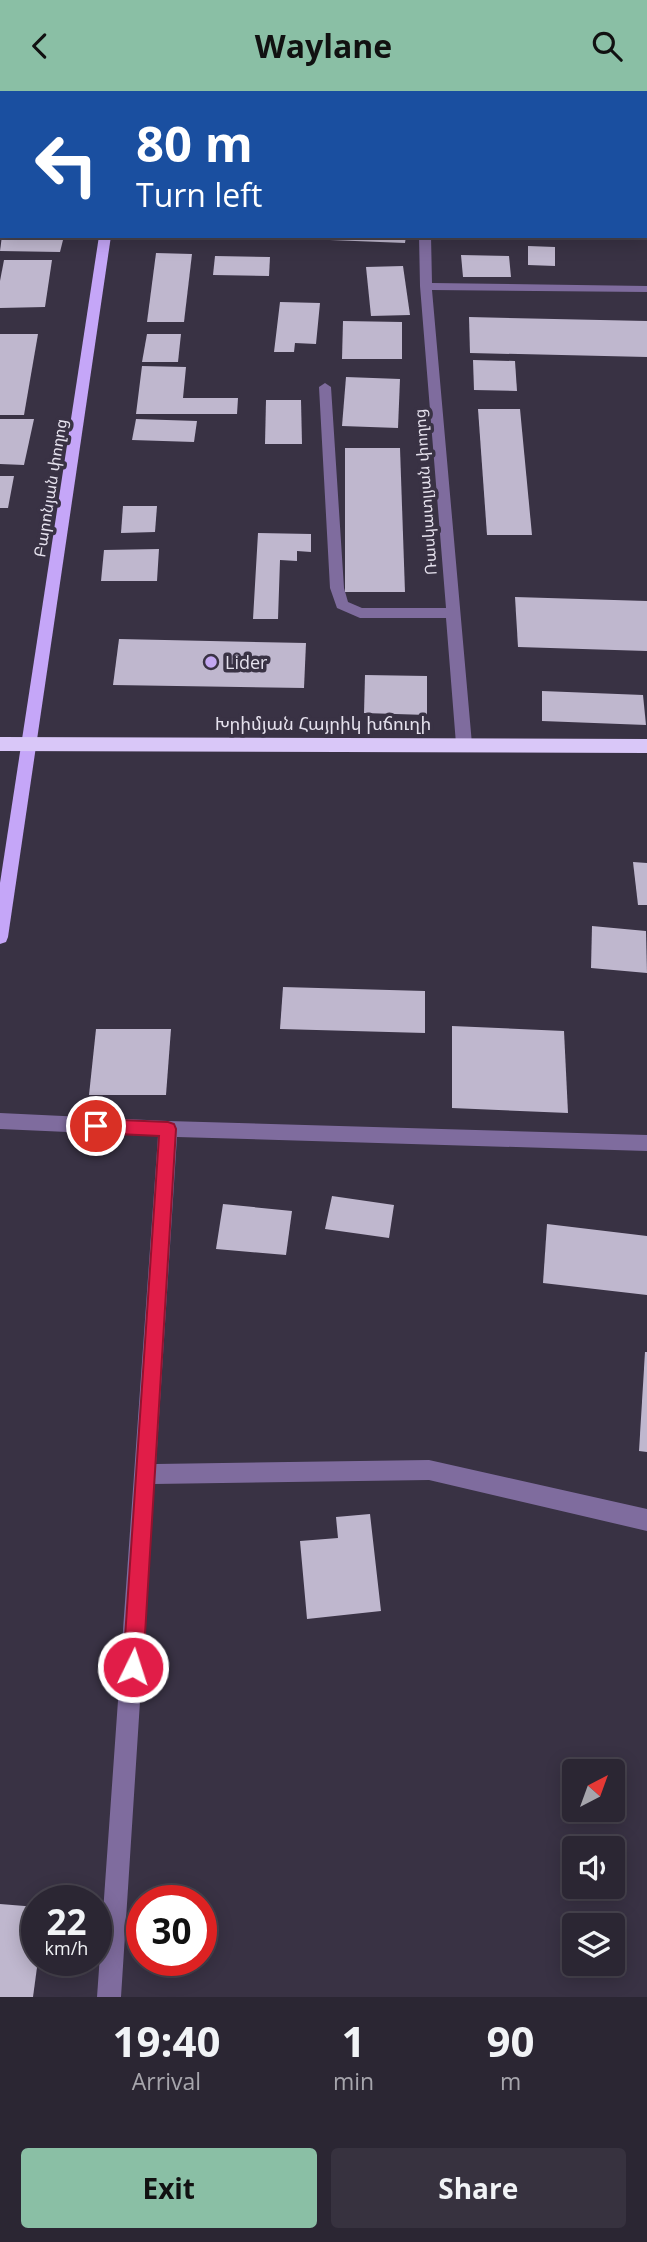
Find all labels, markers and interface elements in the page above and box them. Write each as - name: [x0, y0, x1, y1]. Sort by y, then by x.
- text: Waylane: [255, 24, 392, 67]
- icon: back: [21, 27, 59, 65]
- icon: search: [588, 27, 626, 65]
- text: 80 m: [136, 110, 253, 176]
- icon: left: [21, 119, 112, 210]
- text: Turn left: [136, 173, 262, 216]
- street label: Ռասկատլյան փողոց: [408, 408, 442, 576]
- street label: Բարոնյան փողոց: [28, 417, 72, 559]
- place label: Lider: [225, 650, 268, 674]
- marker: Lider: [203, 654, 219, 670]
- street label: Խրիմյան Հայրիկ խճուղի: [215, 711, 431, 735]
- pin: [66, 1096, 126, 1156]
- icon: arrive: [77, 1107, 115, 1145]
- position arrow: [96, 1630, 170, 1704]
- north arrow: [562, 1759, 625, 1822]
- map controls: [562, 1759, 625, 1976]
- button: sound: [562, 1836, 625, 1899]
- speed limit sign: 30: [126, 1885, 217, 1976]
- text: 22: [46, 1898, 87, 1945]
- button: layers: [562, 1913, 625, 1976]
- text: km/h: [45, 1936, 88, 1960]
- text: 19:40: [112, 2012, 220, 2069]
- text: 1: [341, 2012, 366, 2069]
- text: 90: [487, 2012, 535, 2069]
- text: Arrival: [132, 2065, 201, 2097]
- text: min: [333, 2065, 374, 2097]
- text: m: [500, 2065, 521, 2097]
- button: Exit: [21, 2148, 317, 2228]
- button: Share: [331, 2148, 626, 2228]

